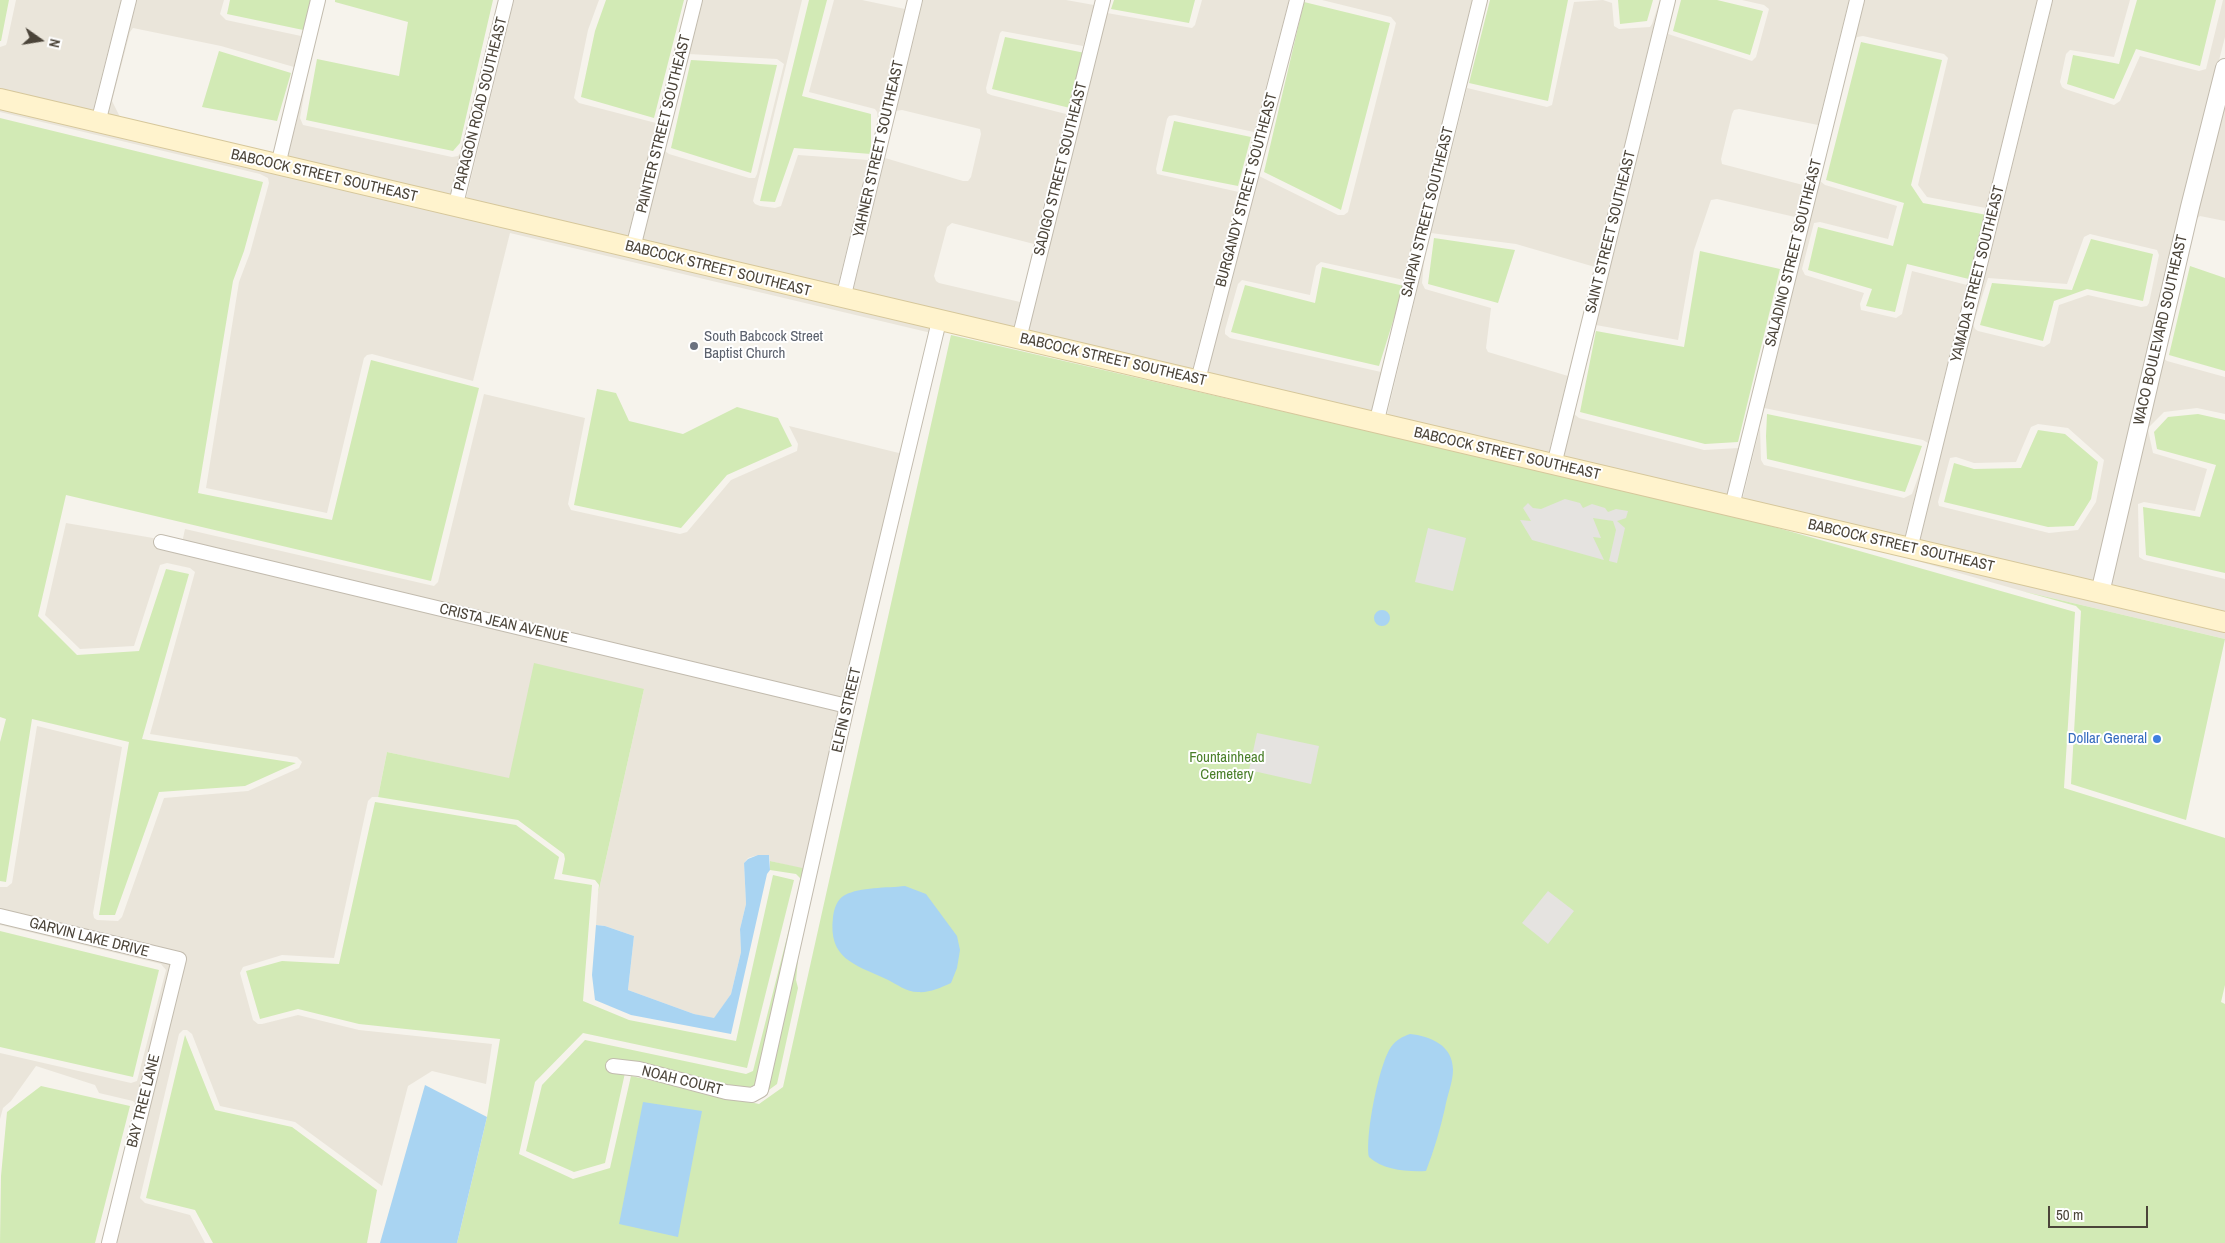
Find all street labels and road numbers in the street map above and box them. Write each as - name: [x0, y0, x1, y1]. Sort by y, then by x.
- street label: PARAGON ROAD SOUTHEAST: [451, 15, 511, 193]
- street label: PAINTER STREET SOUTHEAST: [633, 33, 695, 215]
- street label: YAHNER STREET SOUTHEAST: [850, 59, 908, 239]
- street label: SADIGO STREET SOUTHEAST: [1031, 80, 1091, 258]
- street label: BURGANDY STREET SOUTHEAST: [1212, 91, 1282, 289]
- street label: SAIPAN STREET SOUTHEAST: [1398, 125, 1458, 299]
- street label: BABCOCK STREET SOUTHEAST: [229, 146, 419, 206]
- street label: SAINT STREET SOUTHEAST: [1582, 149, 1640, 315]
- street label: SALADINO STREET SOUTHEAST: [1762, 157, 1826, 349]
- street label: YAMADA STREET SOUTHEAST: [1947, 184, 2009, 364]
- street label: WACO BOULEVARD SOUTHEAST: [2130, 233, 2192, 427]
- street label: BABCOCK STREET SOUTHEAST: [623, 237, 813, 301]
- street label: BABCOCK STREET SOUTHEAST: [1018, 330, 1208, 390]
- street label: BABCOCK STREET SOUTHEAST: [1412, 424, 1602, 484]
- street label: BABCOCK STREET SOUTHEAST: [1806, 516, 1996, 576]
- street label: CRISTA JEAN AVENUE: [438, 600, 570, 648]
- street label: ELFIN STREET: [828, 666, 866, 754]
- street label: GARVIN LAKE DRIVE: [27, 914, 151, 962]
- street label: BAY TREE LANE: [124, 1052, 164, 1150]
- street label: NOAH COURT: [640, 1062, 724, 1100]

